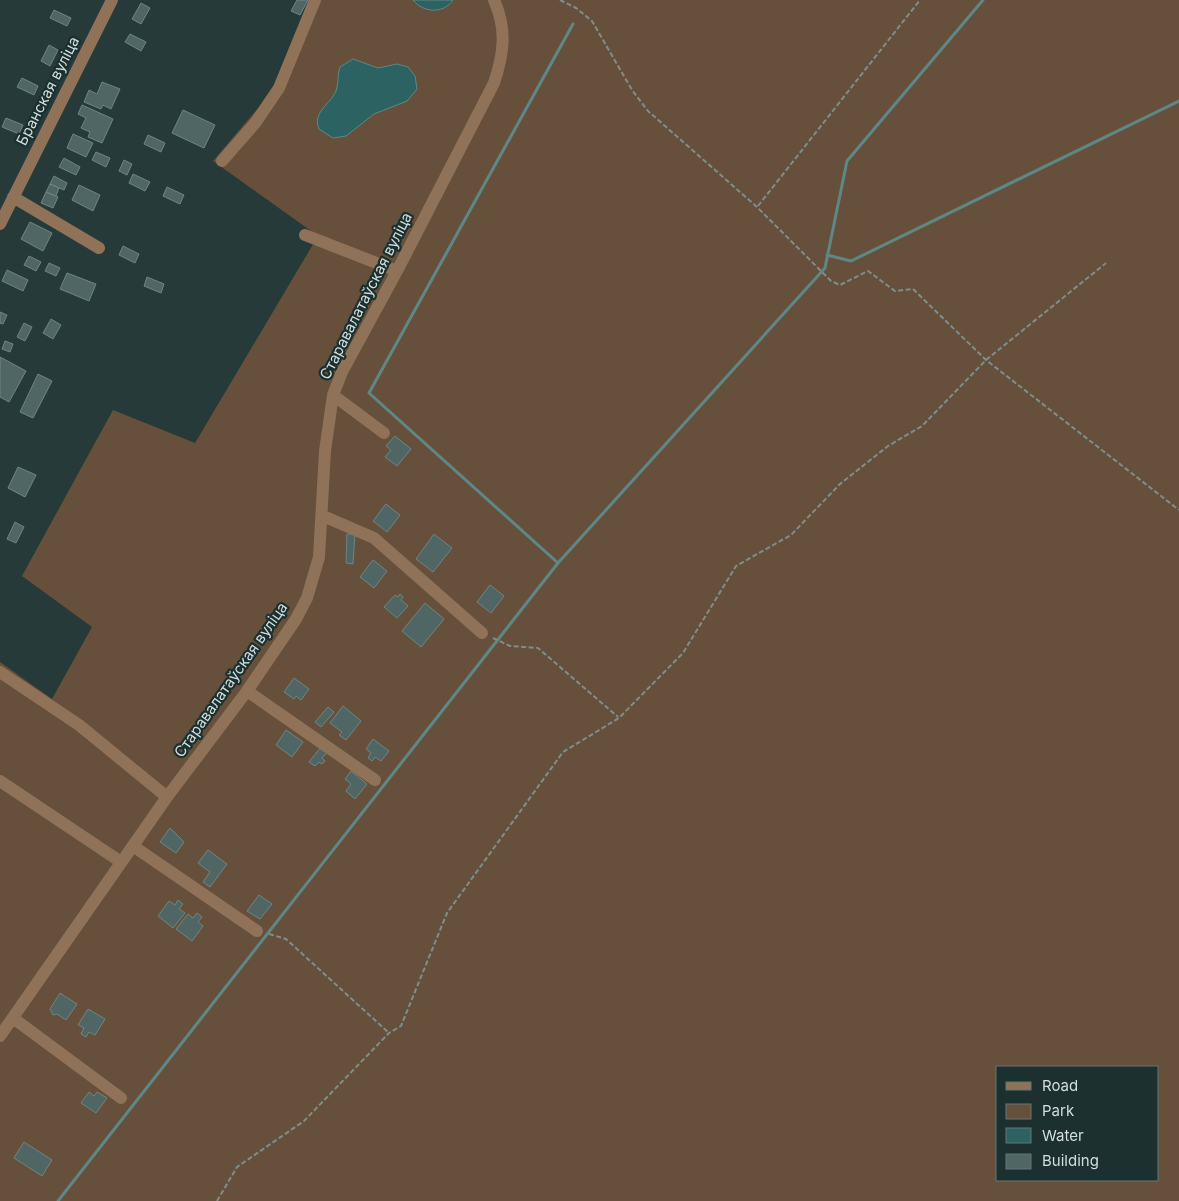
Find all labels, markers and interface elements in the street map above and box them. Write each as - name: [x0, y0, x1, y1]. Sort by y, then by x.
- street label: Бранская вуліца: [12, 33, 83, 148]
- street label: Старавалатаўская вуліца: [315, 209, 416, 382]
- street label: Старавалатаўская вуліца: [170, 599, 291, 761]
- legend: [996, 1066, 1159, 1181]
- text: Road: [1042, 1076, 1078, 1095]
- text: Park: [1042, 1101, 1075, 1120]
- text: Water: [1042, 1126, 1084, 1145]
- text: Building: [1042, 1151, 1099, 1170]

